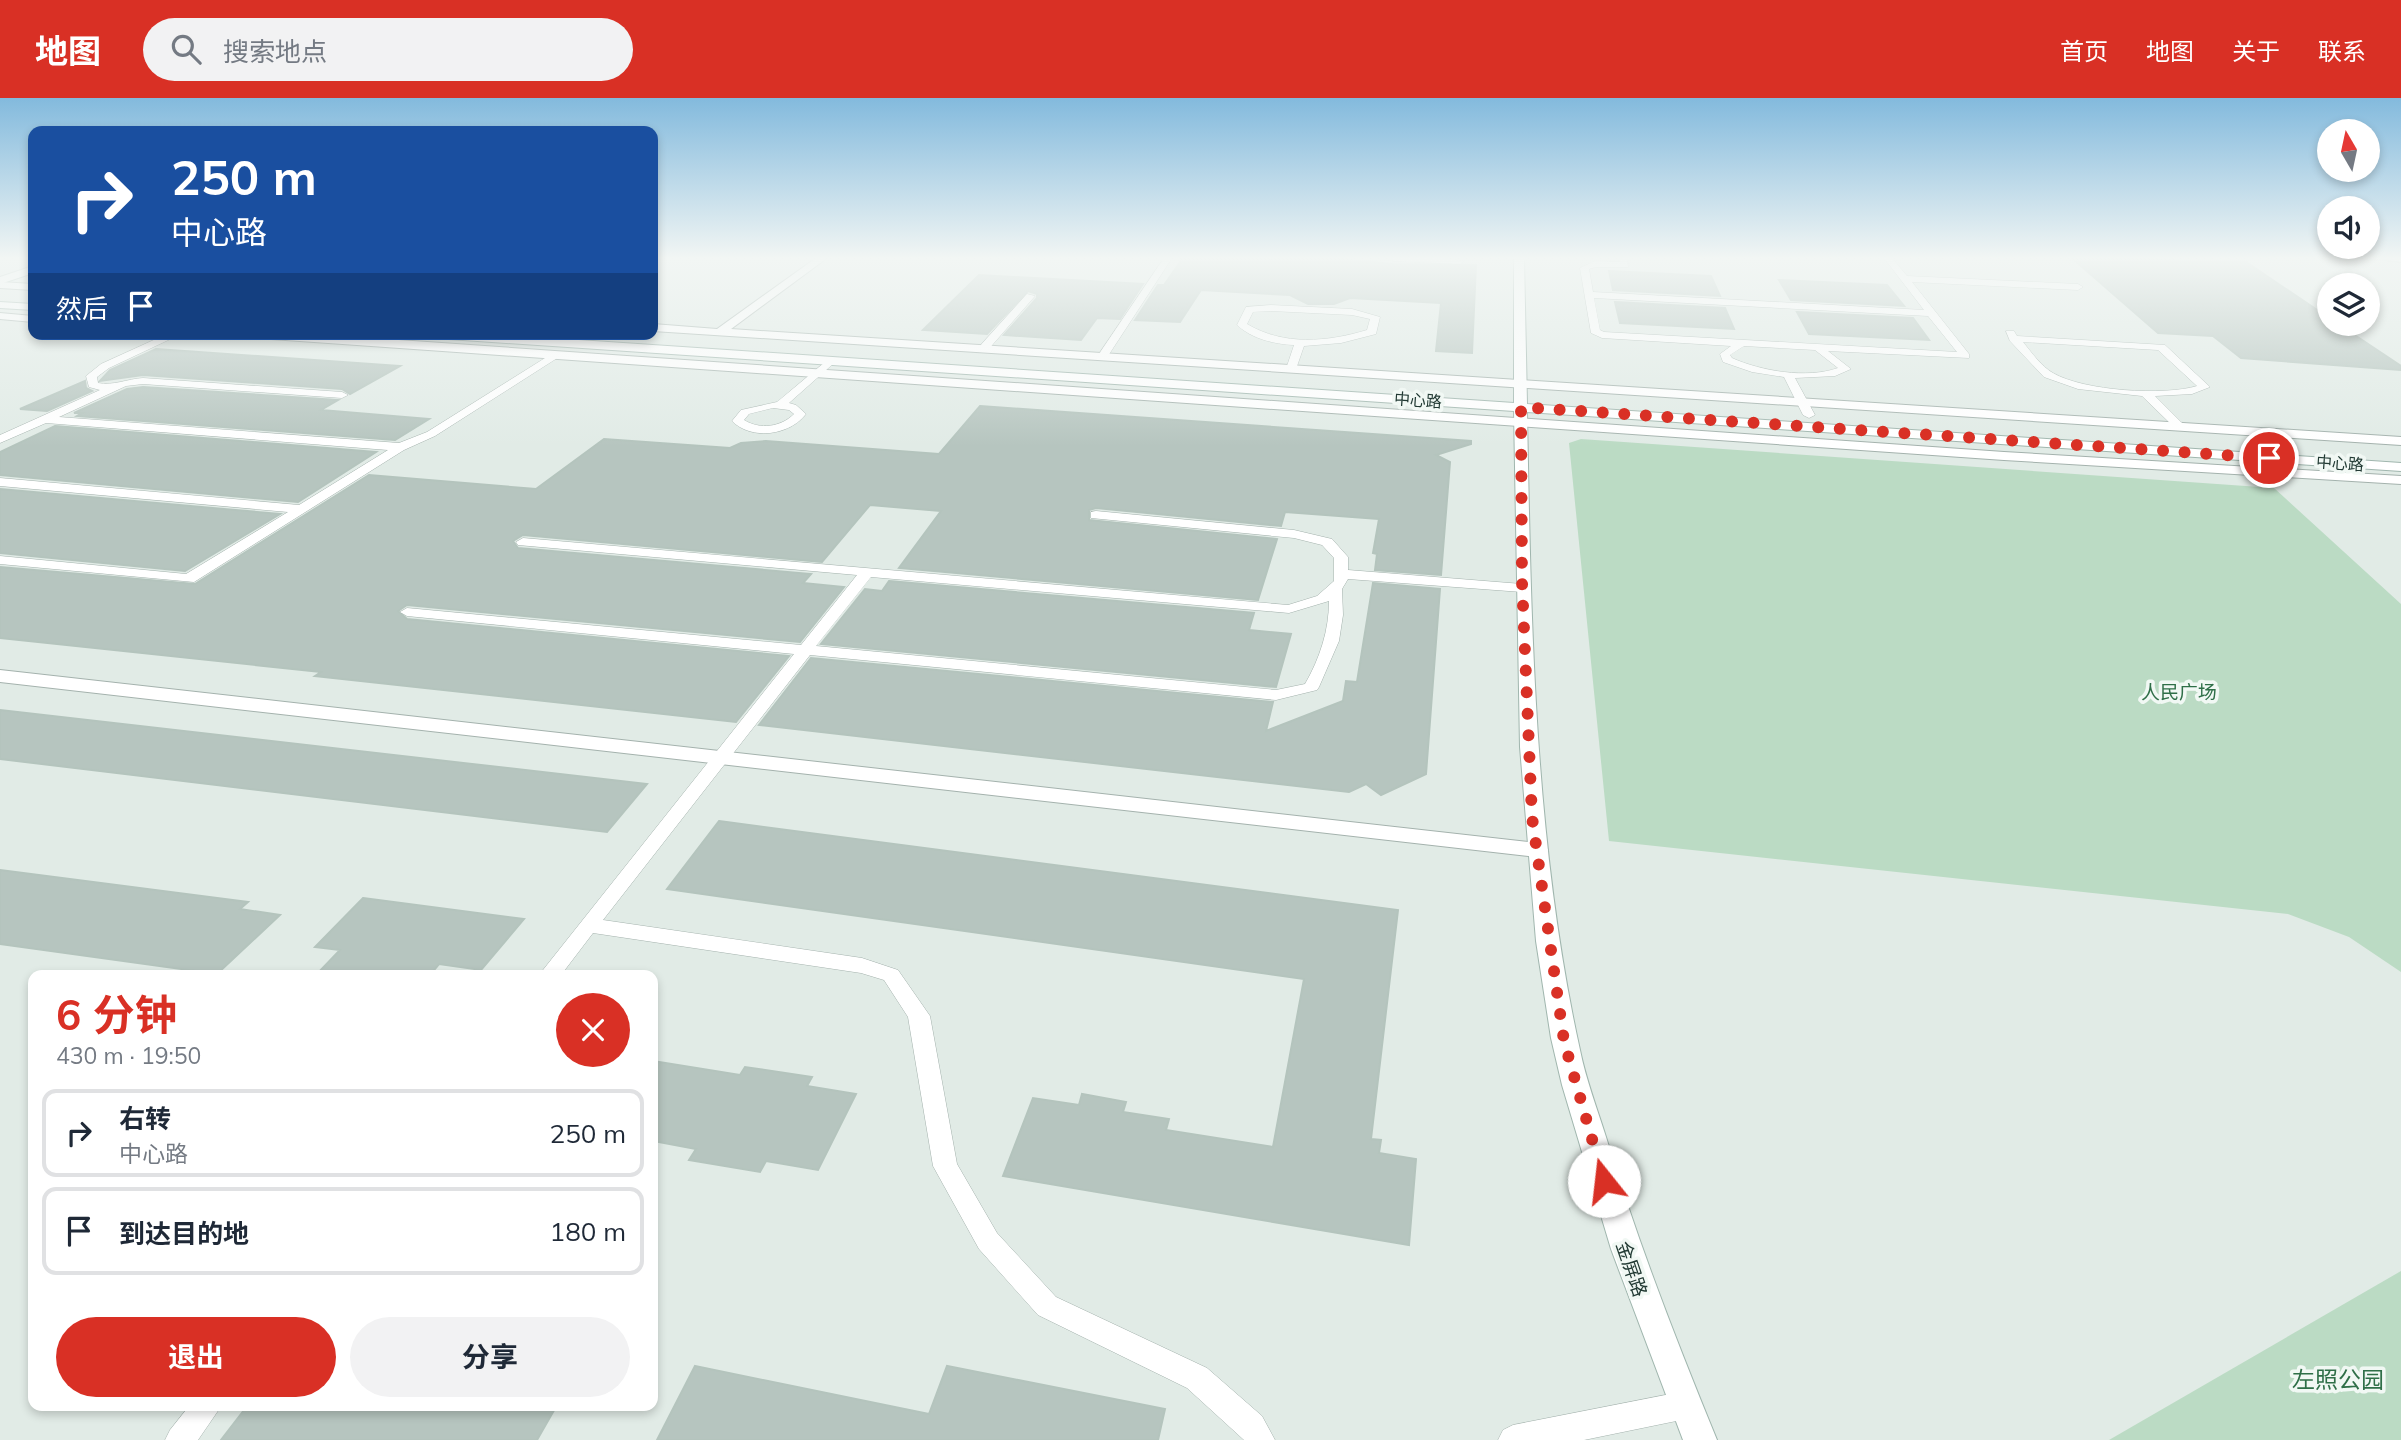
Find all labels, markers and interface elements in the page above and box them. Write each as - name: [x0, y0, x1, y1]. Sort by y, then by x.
- search box: [143, 18, 633, 81]
- text: 地图: [35, 30, 101, 71]
- icon: search: [167, 30, 205, 68]
- text: 搜索地点: [223, 35, 327, 68]
- text: 首页: [2060, 36, 2108, 66]
- text: 地图: [2146, 36, 2194, 66]
- text: 关于: [2232, 36, 2280, 66]
- text: 联系: [2318, 36, 2366, 66]
- north arrow: [2317, 119, 2380, 182]
- map controls: [2317, 119, 2380, 336]
- text: 250 m: [171, 146, 317, 207]
- icon: right: [56, 154, 147, 245]
- button: sound: [2317, 196, 2380, 259]
- text: 中心路: [171, 212, 267, 252]
- button: layers: [2317, 273, 2380, 336]
- icon: arrive: [122, 287, 160, 325]
- text: 然后: [56, 292, 108, 325]
- street label: 中心路: [1393, 388, 1443, 412]
- pin: [2239, 428, 2299, 488]
- icon: arrive: [2250, 439, 2288, 477]
- street label: 中心路: [2315, 451, 2365, 475]
- park label: 人民广场: [2141, 680, 2217, 704]
- text: 6 分钟: [56, 988, 177, 1041]
- button: close: [556, 993, 630, 1067]
- text: 430 m · 19:50: [56, 1041, 201, 1070]
- text: 右转: [119, 1102, 171, 1135]
- icon: right: [60, 1114, 98, 1152]
- text: 250 m: [550, 1117, 626, 1150]
- text: 中心路: [119, 1139, 188, 1168]
- position arrow: [1567, 1144, 1641, 1218]
- icon: arrive: [60, 1212, 98, 1250]
- text: 180 m: [550, 1215, 626, 1248]
- text: 到达目的地: [119, 1217, 249, 1250]
- street label: 金屏路: [1611, 1238, 1653, 1300]
- button: 退出: [56, 1317, 336, 1397]
- button: 分享: [350, 1317, 630, 1397]
- park label: 左照公园: [2292, 1365, 2384, 1394]

